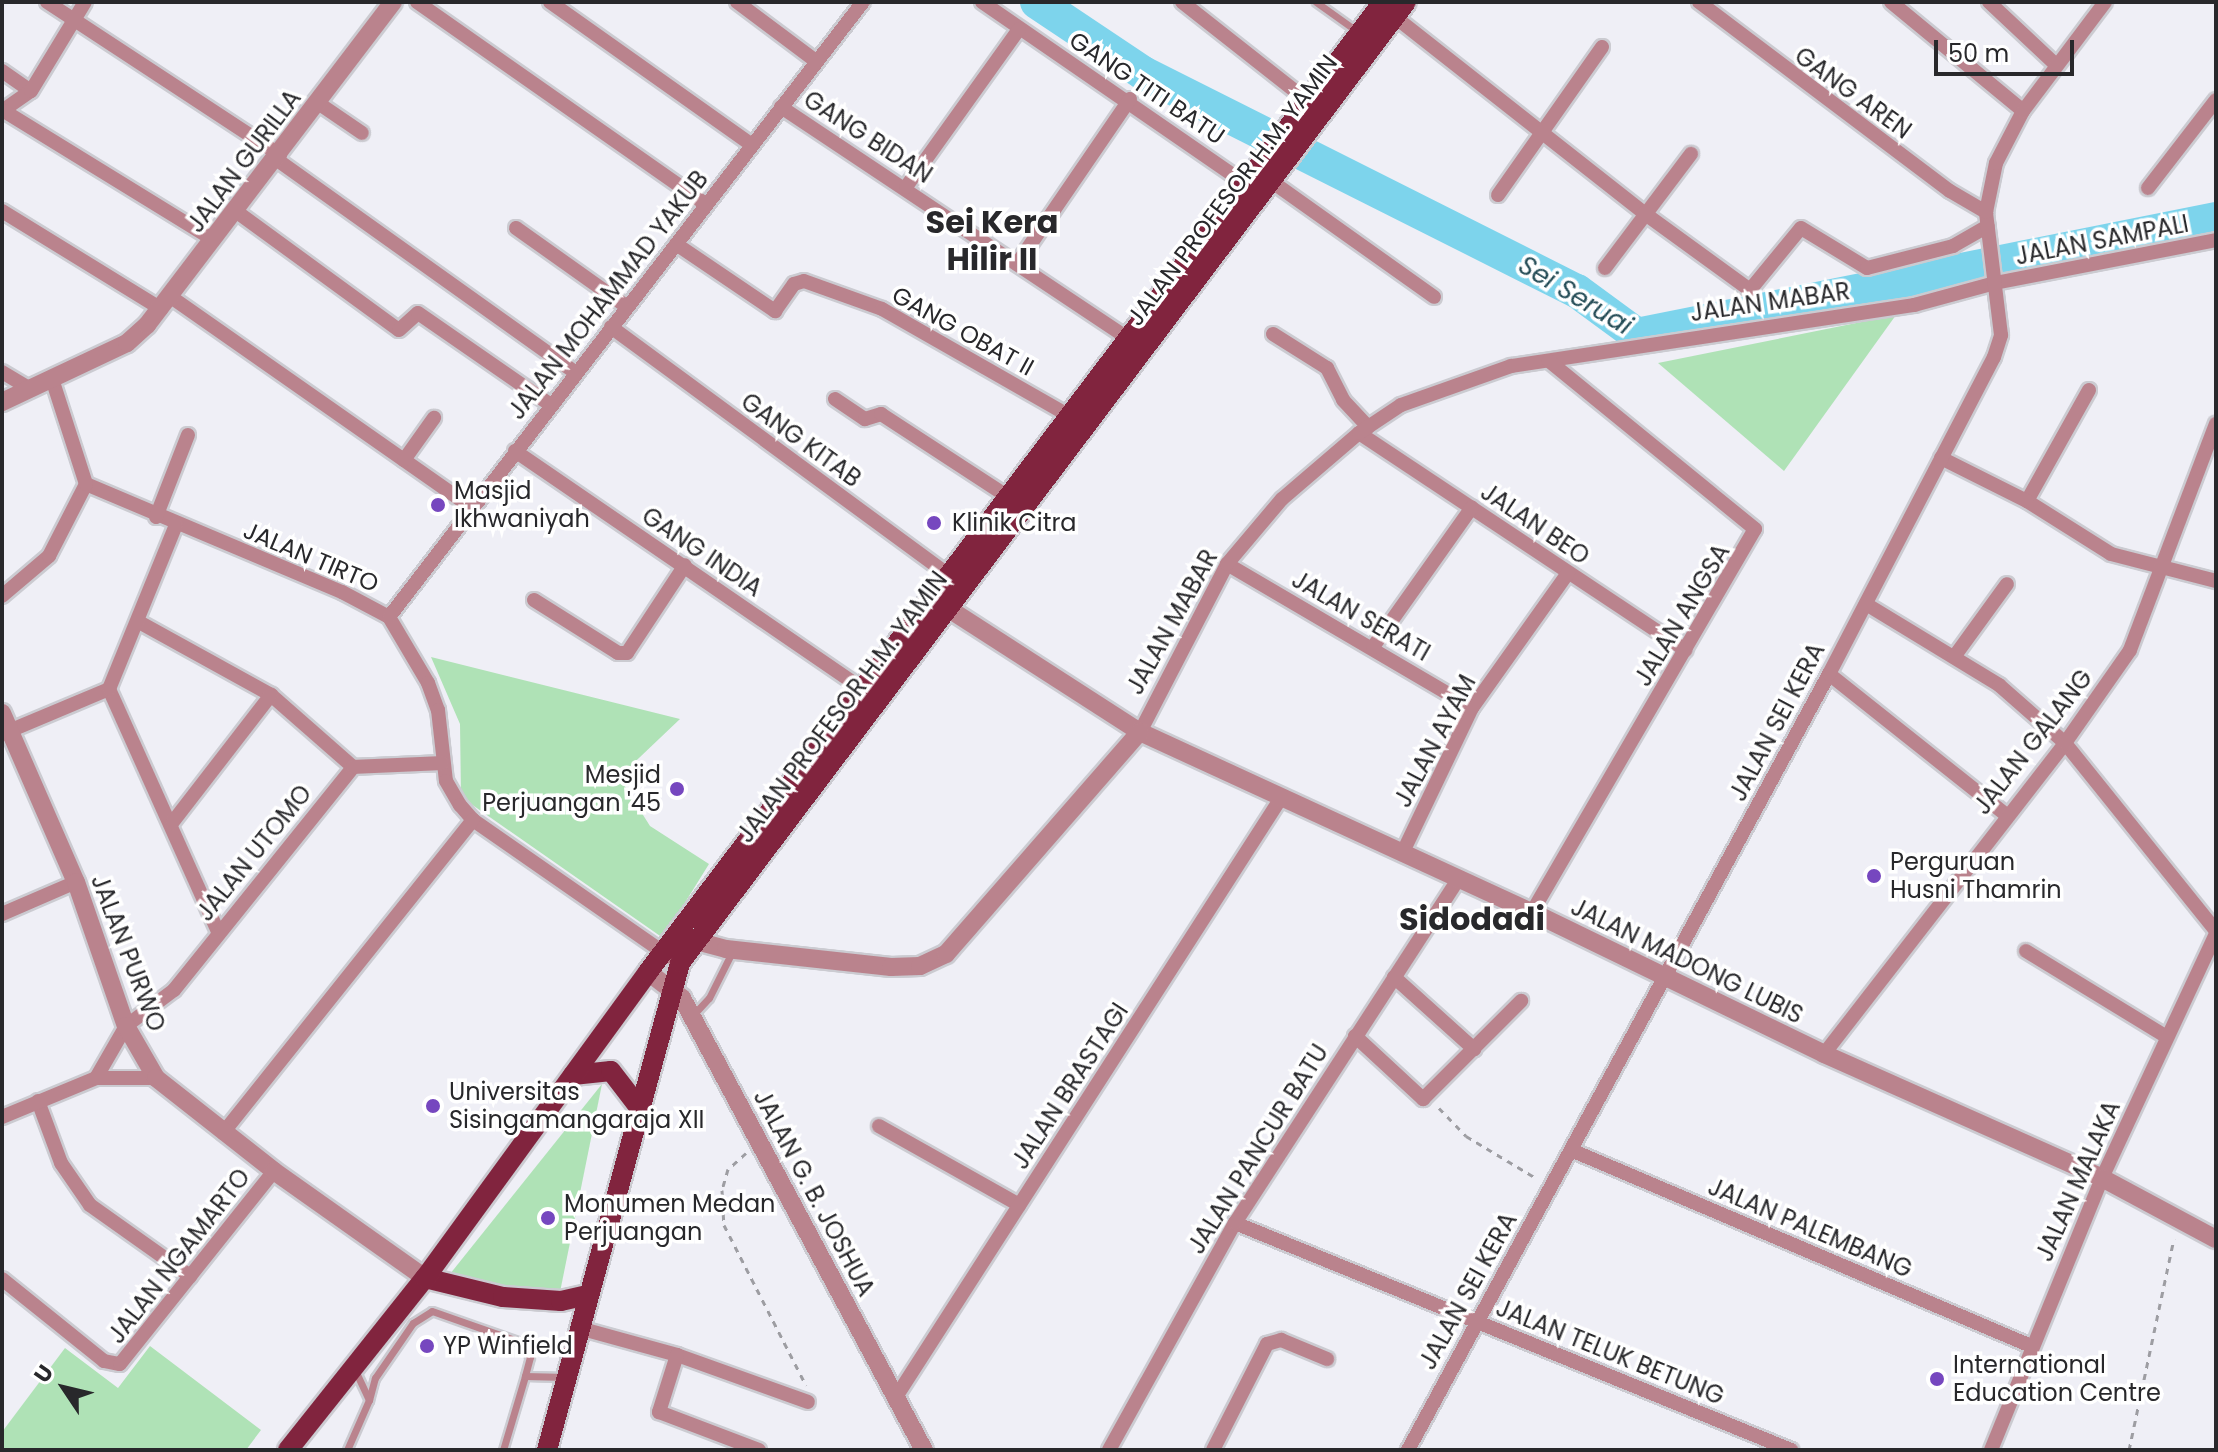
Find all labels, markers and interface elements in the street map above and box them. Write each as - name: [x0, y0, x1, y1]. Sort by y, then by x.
- scale bar: [1938, 24, 2078, 74]
- street label: GANG TITI BATU: [1064, 25, 1230, 151]
- text: 50 m: [1948, 37, 2009, 70]
- street label: GANG AREN: [1789, 41, 1917, 145]
- street label: JALAN PROFESOR H.M. YAMIN: [1121, 49, 1343, 331]
- street label: JALAN GURILLA: [181, 84, 307, 238]
- street label: GANG BIDAN: [798, 85, 938, 189]
- street label: JALAN MOHAMMAD YAKUB: [502, 165, 714, 425]
- district label: Sei Kera Hilir II: [925, 204, 1059, 279]
- street label: JALAN SAMPALI: [2013, 209, 2191, 271]
- water label: Sei Seruai: [1513, 250, 1637, 342]
- street label: JALAN MABAR: [1688, 277, 1852, 327]
- street label: GANG OBAT II: [887, 280, 1039, 382]
- street label: GANG KITAB: [736, 387, 866, 493]
- place label: Masjid Ikhwaniyah: [454, 477, 590, 533]
- street label: JALAN BEO: [1475, 477, 1595, 571]
- marker: Masjid Ikhwaniyah: [429, 496, 447, 514]
- street label: GANG INDIA: [636, 501, 768, 603]
- place label: Klinik Citra: [952, 509, 1077, 537]
- marker: Klinik Citra: [923, 512, 945, 534]
- street label: JALAN TIRTO: [239, 516, 383, 598]
- street label: JALAN ANGSA: [1628, 539, 1736, 691]
- street label: JALAN MABAR: [1120, 545, 1224, 699]
- street label: JALAN SERATI: [1287, 565, 1435, 667]
- street label: JALAN PROFESOR H.M. YAMIN: [731, 566, 953, 848]
- street label: JALAN SEI KERA: [1723, 638, 1831, 806]
- street label: JALAN GALANG: [1968, 664, 2098, 820]
- street label: JALAN AYAM: [1388, 670, 1482, 812]
- place label: Mesjid Perjuangan '45: [482, 761, 661, 817]
- street label: JALAN UTOMO: [190, 779, 318, 927]
- marker: Mesjid Perjuangan '45: [668, 780, 686, 798]
- place label: Perguruan Husni Thamrin: [1890, 848, 2062, 904]
- marker: Perguruan Husni Thamrin: [1865, 867, 1883, 885]
- street label: JALAN PURWO: [85, 870, 171, 1036]
- street label: JALAN MADONG LUBIS: [1566, 892, 1808, 1030]
- district label: Sidodadi: [1399, 900, 1545, 938]
- street label: JALAN BRASTAGI: [1006, 998, 1134, 1174]
- street label: JALAN PANCUR BATU: [1182, 1039, 1334, 1259]
- place label: Universitas Sisingamangaraja XII: [449, 1078, 704, 1134]
- street label: JALAN G. B. JOSHUA: [747, 1085, 881, 1301]
- street label: JALAN MALAKA: [2030, 1096, 2126, 1266]
- marker: Universitas Sisingamangaraja XII: [424, 1097, 442, 1115]
- street label: JALAN NGAMARTO: [102, 1163, 256, 1349]
- street label: JALAN PALEMBANG: [1704, 1172, 1916, 1284]
- place label: Monumen Medan Perjuangan: [564, 1190, 775, 1246]
- street label: JALAN SEI KERA: [1413, 1208, 1523, 1374]
- marker: Monumen Medan Perjuangan: [539, 1209, 557, 1227]
- street label: JALAN TELUK BETUNG: [1492, 1293, 1728, 1411]
- place label: YP Winfield: [443, 1332, 573, 1360]
- marker: YP Winfield: [418, 1337, 436, 1355]
- north arrow: [24, 1348, 104, 1428]
- place label: International Education Centre: [1953, 1351, 2161, 1407]
- text: U: [27, 1359, 61, 1389]
- marker: International Education Centre: [1928, 1370, 1946, 1388]

